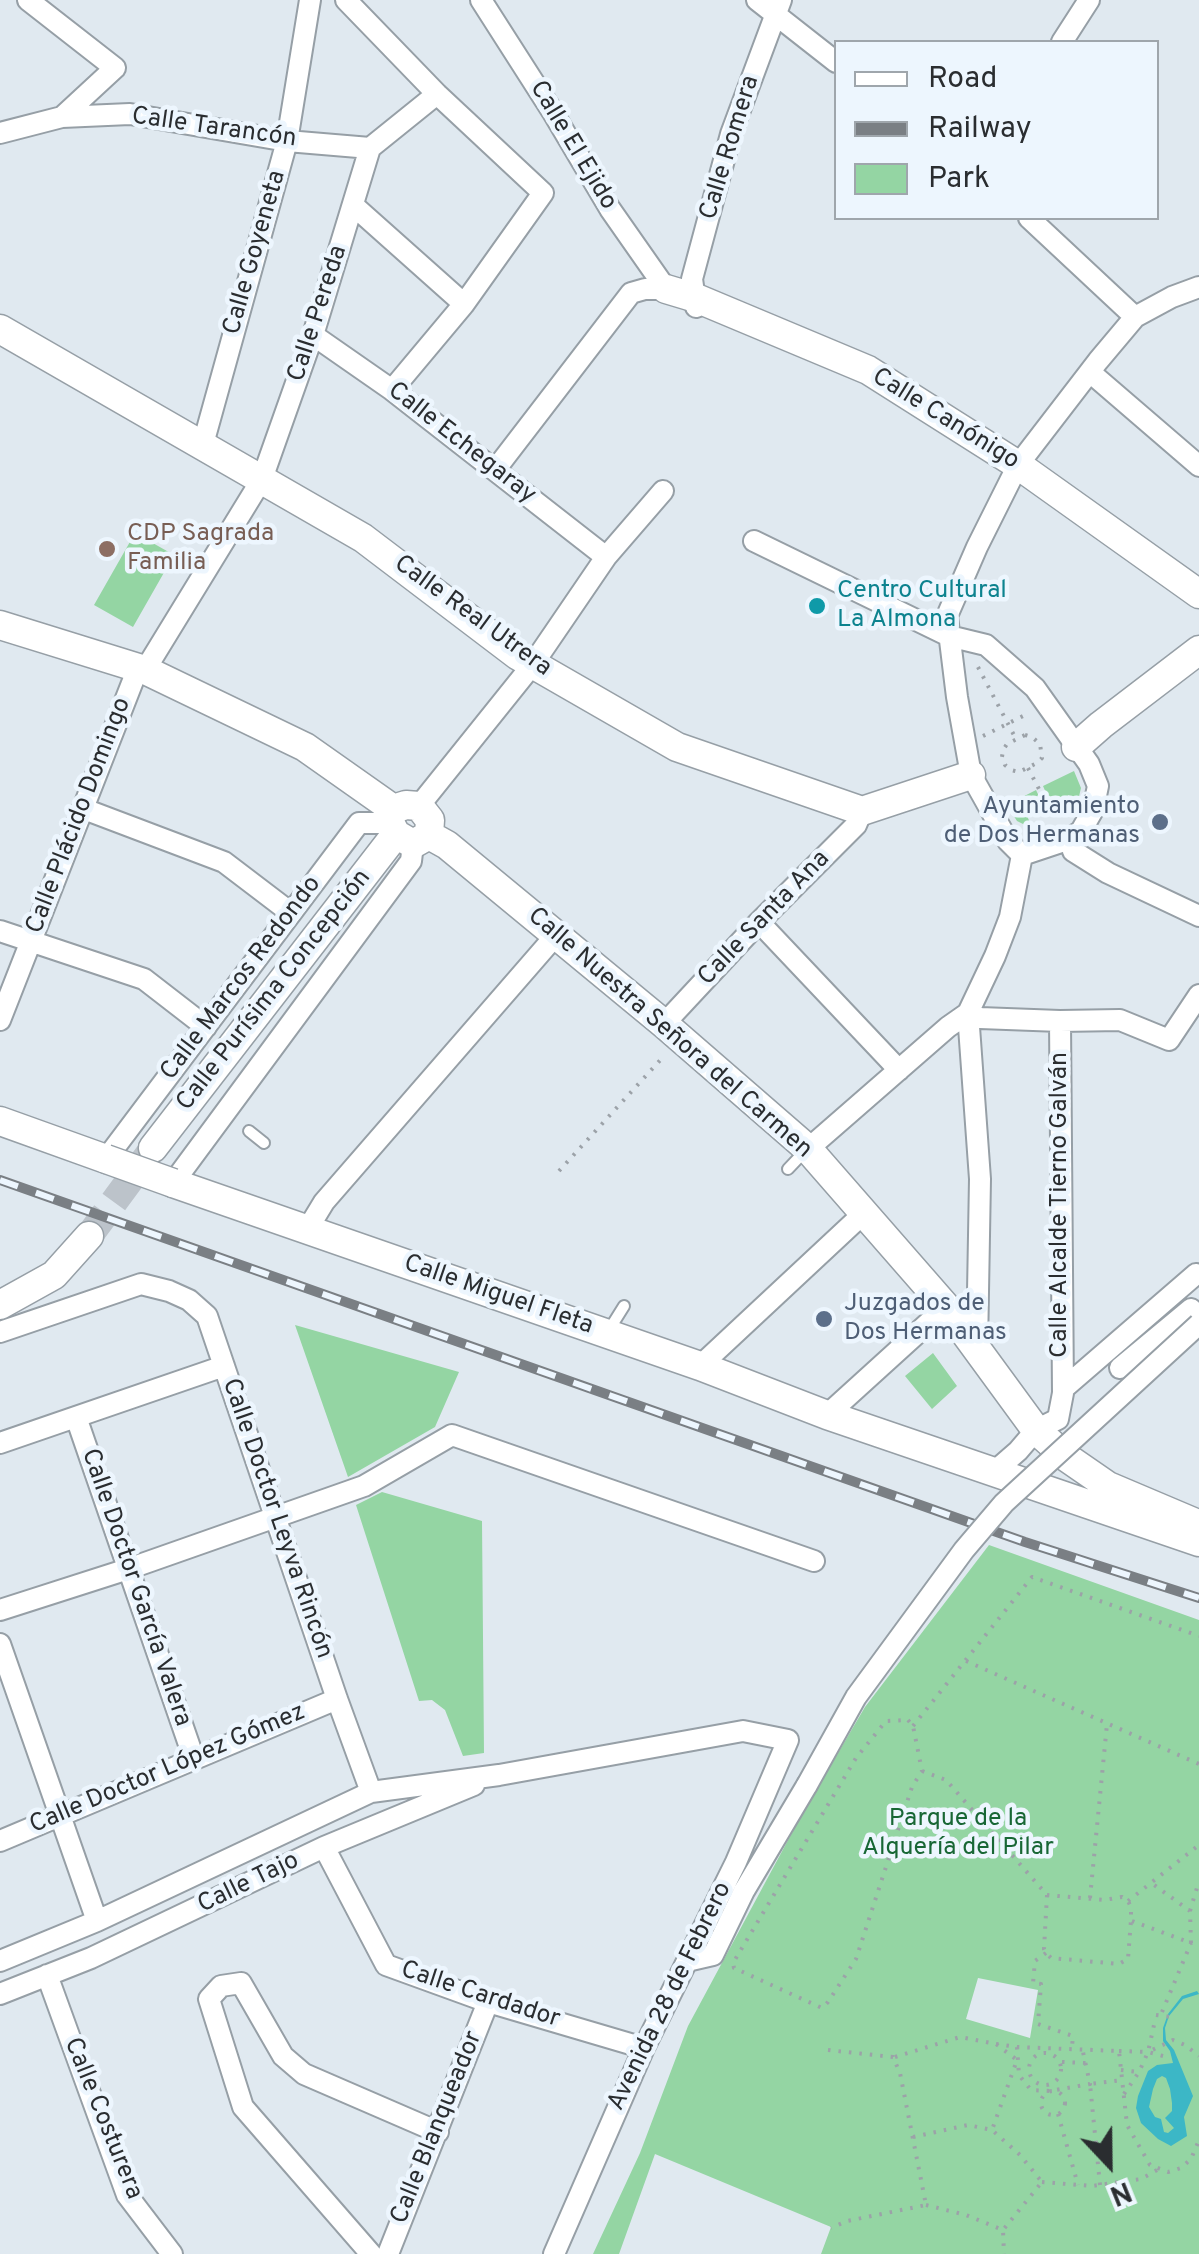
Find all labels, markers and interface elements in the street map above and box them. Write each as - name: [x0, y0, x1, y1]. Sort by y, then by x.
- legend: [834, 40, 1159, 220]
- text: Road: [928, 61, 997, 98]
- street label: Calle Romera: [695, 72, 767, 224]
- street label: Calle El Ejido: [522, 76, 622, 216]
- street label: Calle Tarancón: [130, 103, 298, 155]
- text: Railway: [928, 111, 1032, 148]
- text: Park: [928, 161, 990, 198]
- street label: Calle Goyeneta: [218, 167, 294, 339]
- street label: Calle Pereda: [283, 242, 355, 386]
- street label: Calle Canónigo: [866, 363, 1024, 477]
- street label: Calle Echegaray: [381, 377, 541, 511]
- place label: CDP Sagrada Familia: [127, 520, 274, 579]
- marker: CDP Sagrada Familia: [96, 538, 118, 560]
- street label: Calle Real Utrera: [387, 550, 557, 684]
- place label: Centro Cultural La Almona: [837, 577, 1007, 636]
- marker: Centro Cultural La Almona: [806, 595, 828, 617]
- street label: Calle Plácido Domingo: [21, 694, 139, 938]
- place label: Ayuntamiento de Dos Hermanas: [944, 793, 1140, 852]
- marker: Ayuntamiento de Dos Hermanas: [1149, 811, 1171, 833]
- street label: Calle Santa Ana: [693, 845, 837, 993]
- street label: Calle Purísima Concepción: [171, 864, 379, 1118]
- street label: Calle Marcos Redondo: [155, 871, 329, 1087]
- street label: Calle Nuestra Señora del Carmen: [520, 902, 818, 1166]
- street label: Calle Alcalde Tierno Galván: [1046, 1052, 1076, 1358]
- street label: Calle Miguel Fleta: [399, 1250, 597, 1342]
- place label: Juzgados de Dos Hermanas: [844, 1290, 1007, 1349]
- marker: Juzgados de Dos Hermanas: [813, 1308, 835, 1330]
- street label: Calle Doctor Leyva Rincón: [214, 1375, 338, 1663]
- street label: Calle Doctor García Valera: [73, 1445, 197, 1731]
- street label: Calle Doctor López Gómez: [26, 1698, 310, 1842]
- park label: Parque de la Alquería del Pilar: [862, 1805, 1054, 1864]
- street label: Calle Tajo: [193, 1847, 305, 1921]
- street label: Avenida 28 de Febrero: [603, 1878, 739, 2116]
- street label: Calle Cardador: [397, 1956, 563, 2036]
- street label: Calle Blanqueador: [386, 2027, 490, 2229]
- street label: Calle Costurera: [56, 2034, 148, 2204]
- north arrow: [1059, 2114, 1159, 2214]
- text: N: [1104, 2171, 1136, 2212]

